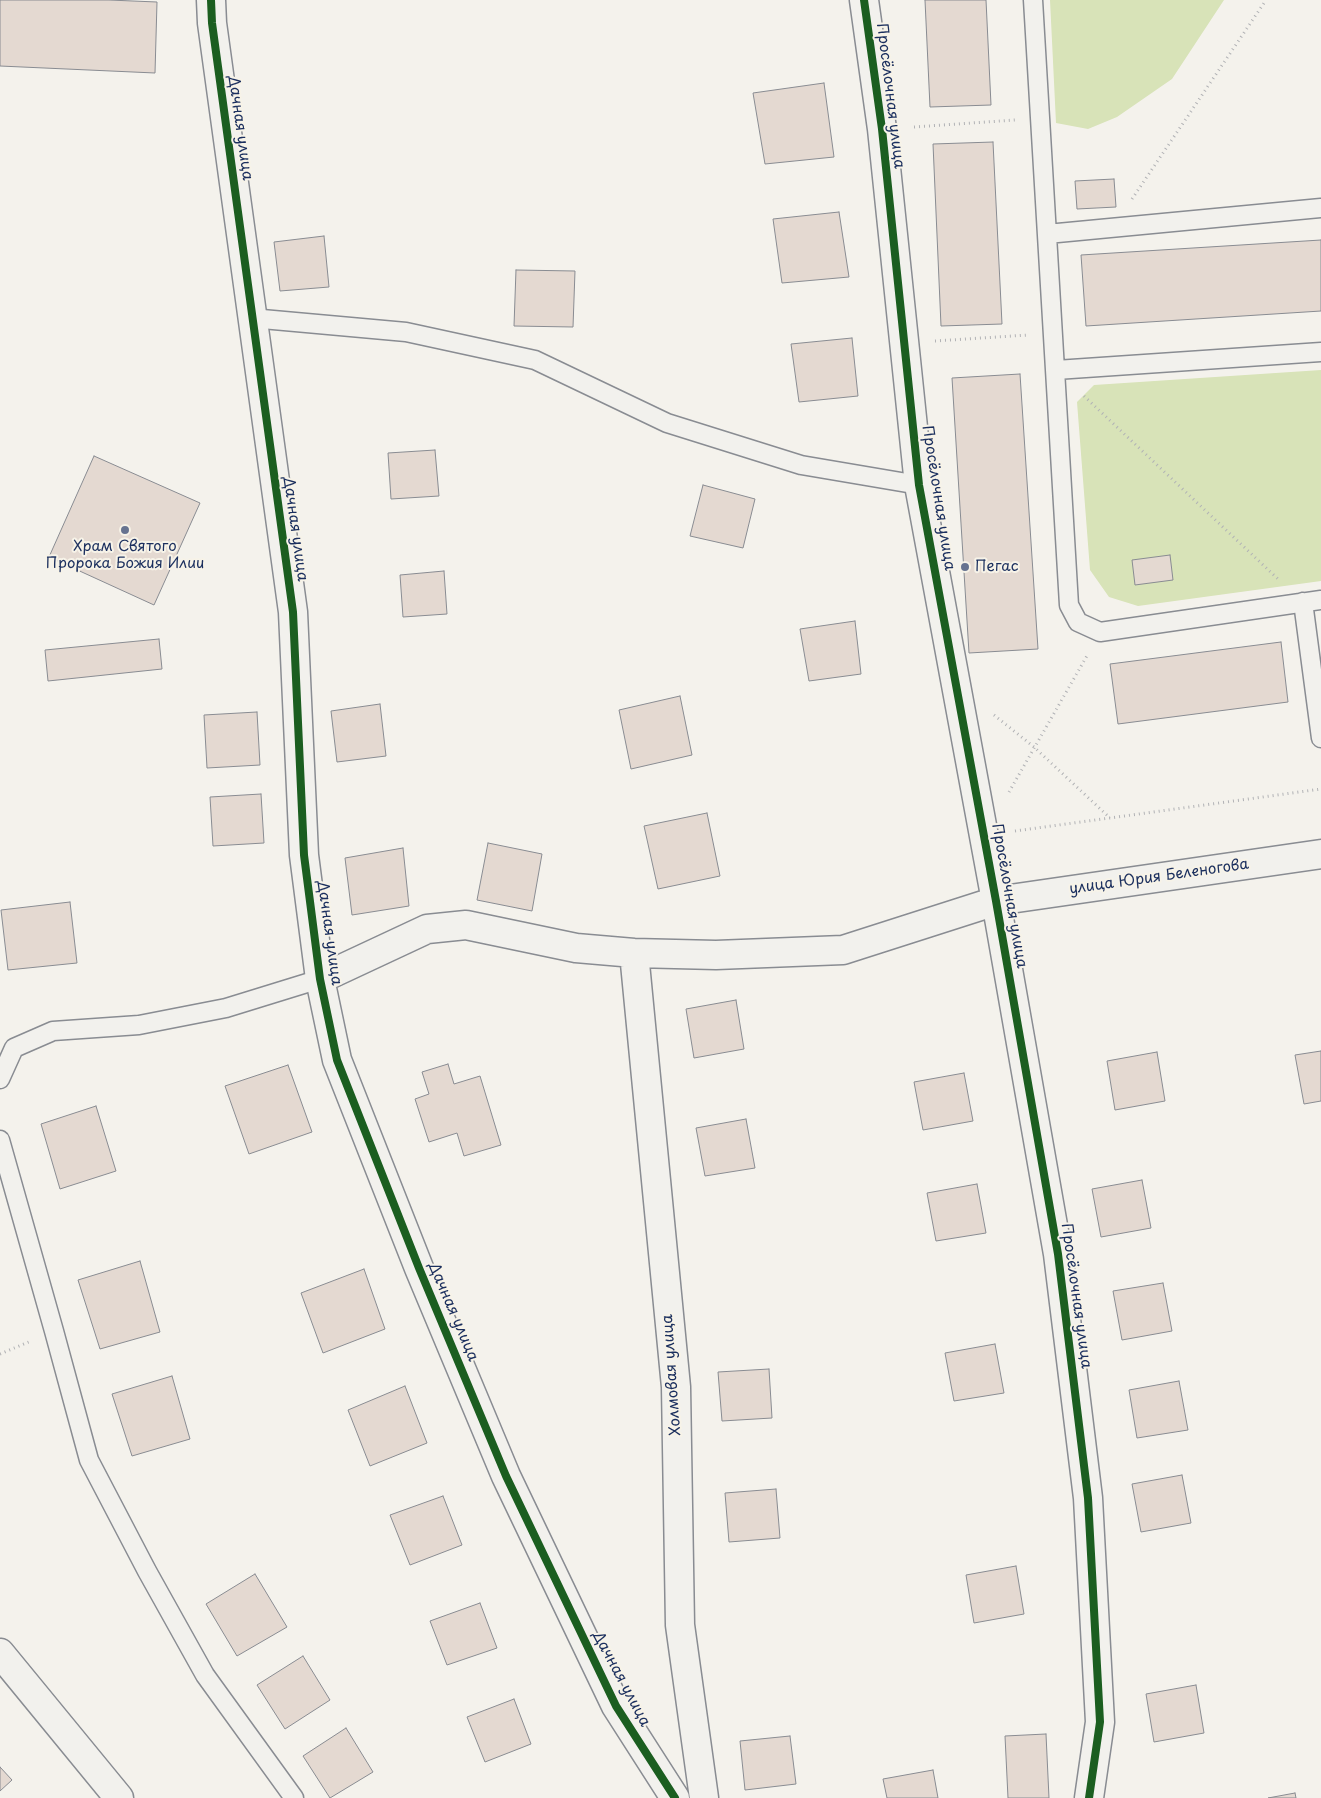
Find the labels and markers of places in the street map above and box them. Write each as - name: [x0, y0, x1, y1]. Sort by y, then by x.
- marker: Храм Святого Пророка Божия Илии: [119, 524, 131, 536]
- place label: Храм Святого Пророка Божия Илии: [46, 538, 204, 573]
- place label: Пегас: [975, 558, 1018, 576]
- marker: Пегас: [959, 561, 971, 573]

